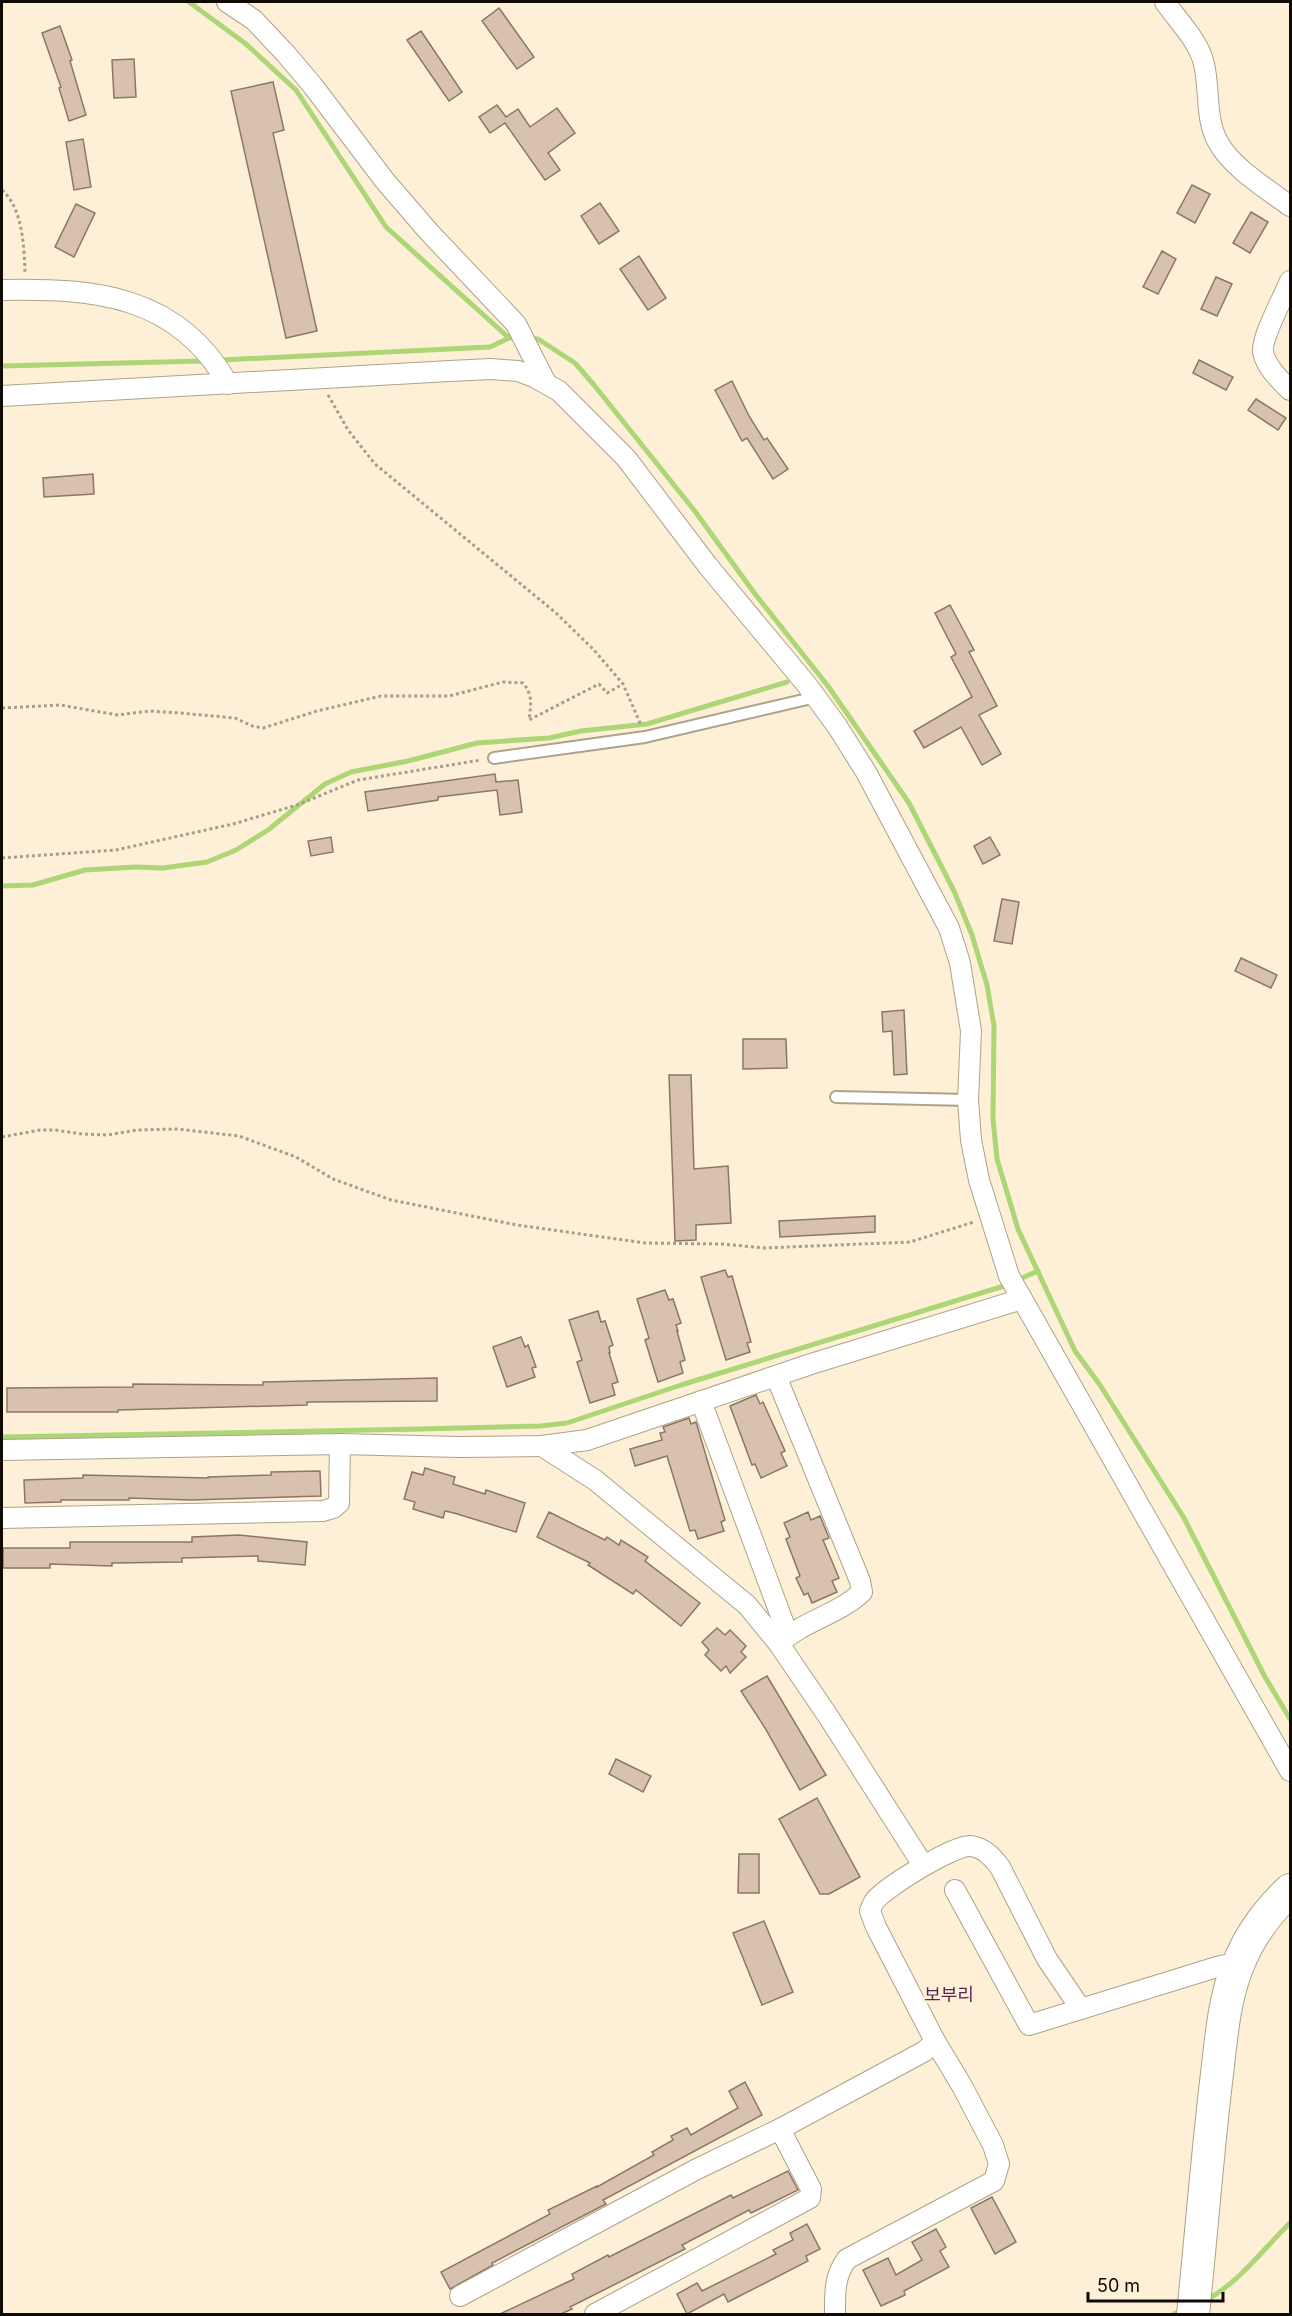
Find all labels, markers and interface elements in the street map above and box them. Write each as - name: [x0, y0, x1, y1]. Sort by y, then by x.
- district label: 보부리: [924, 1984, 974, 2005]
- scale bar: [1088, 2265, 1223, 2303]
- text: 50 m: [1097, 2275, 1140, 2296]

